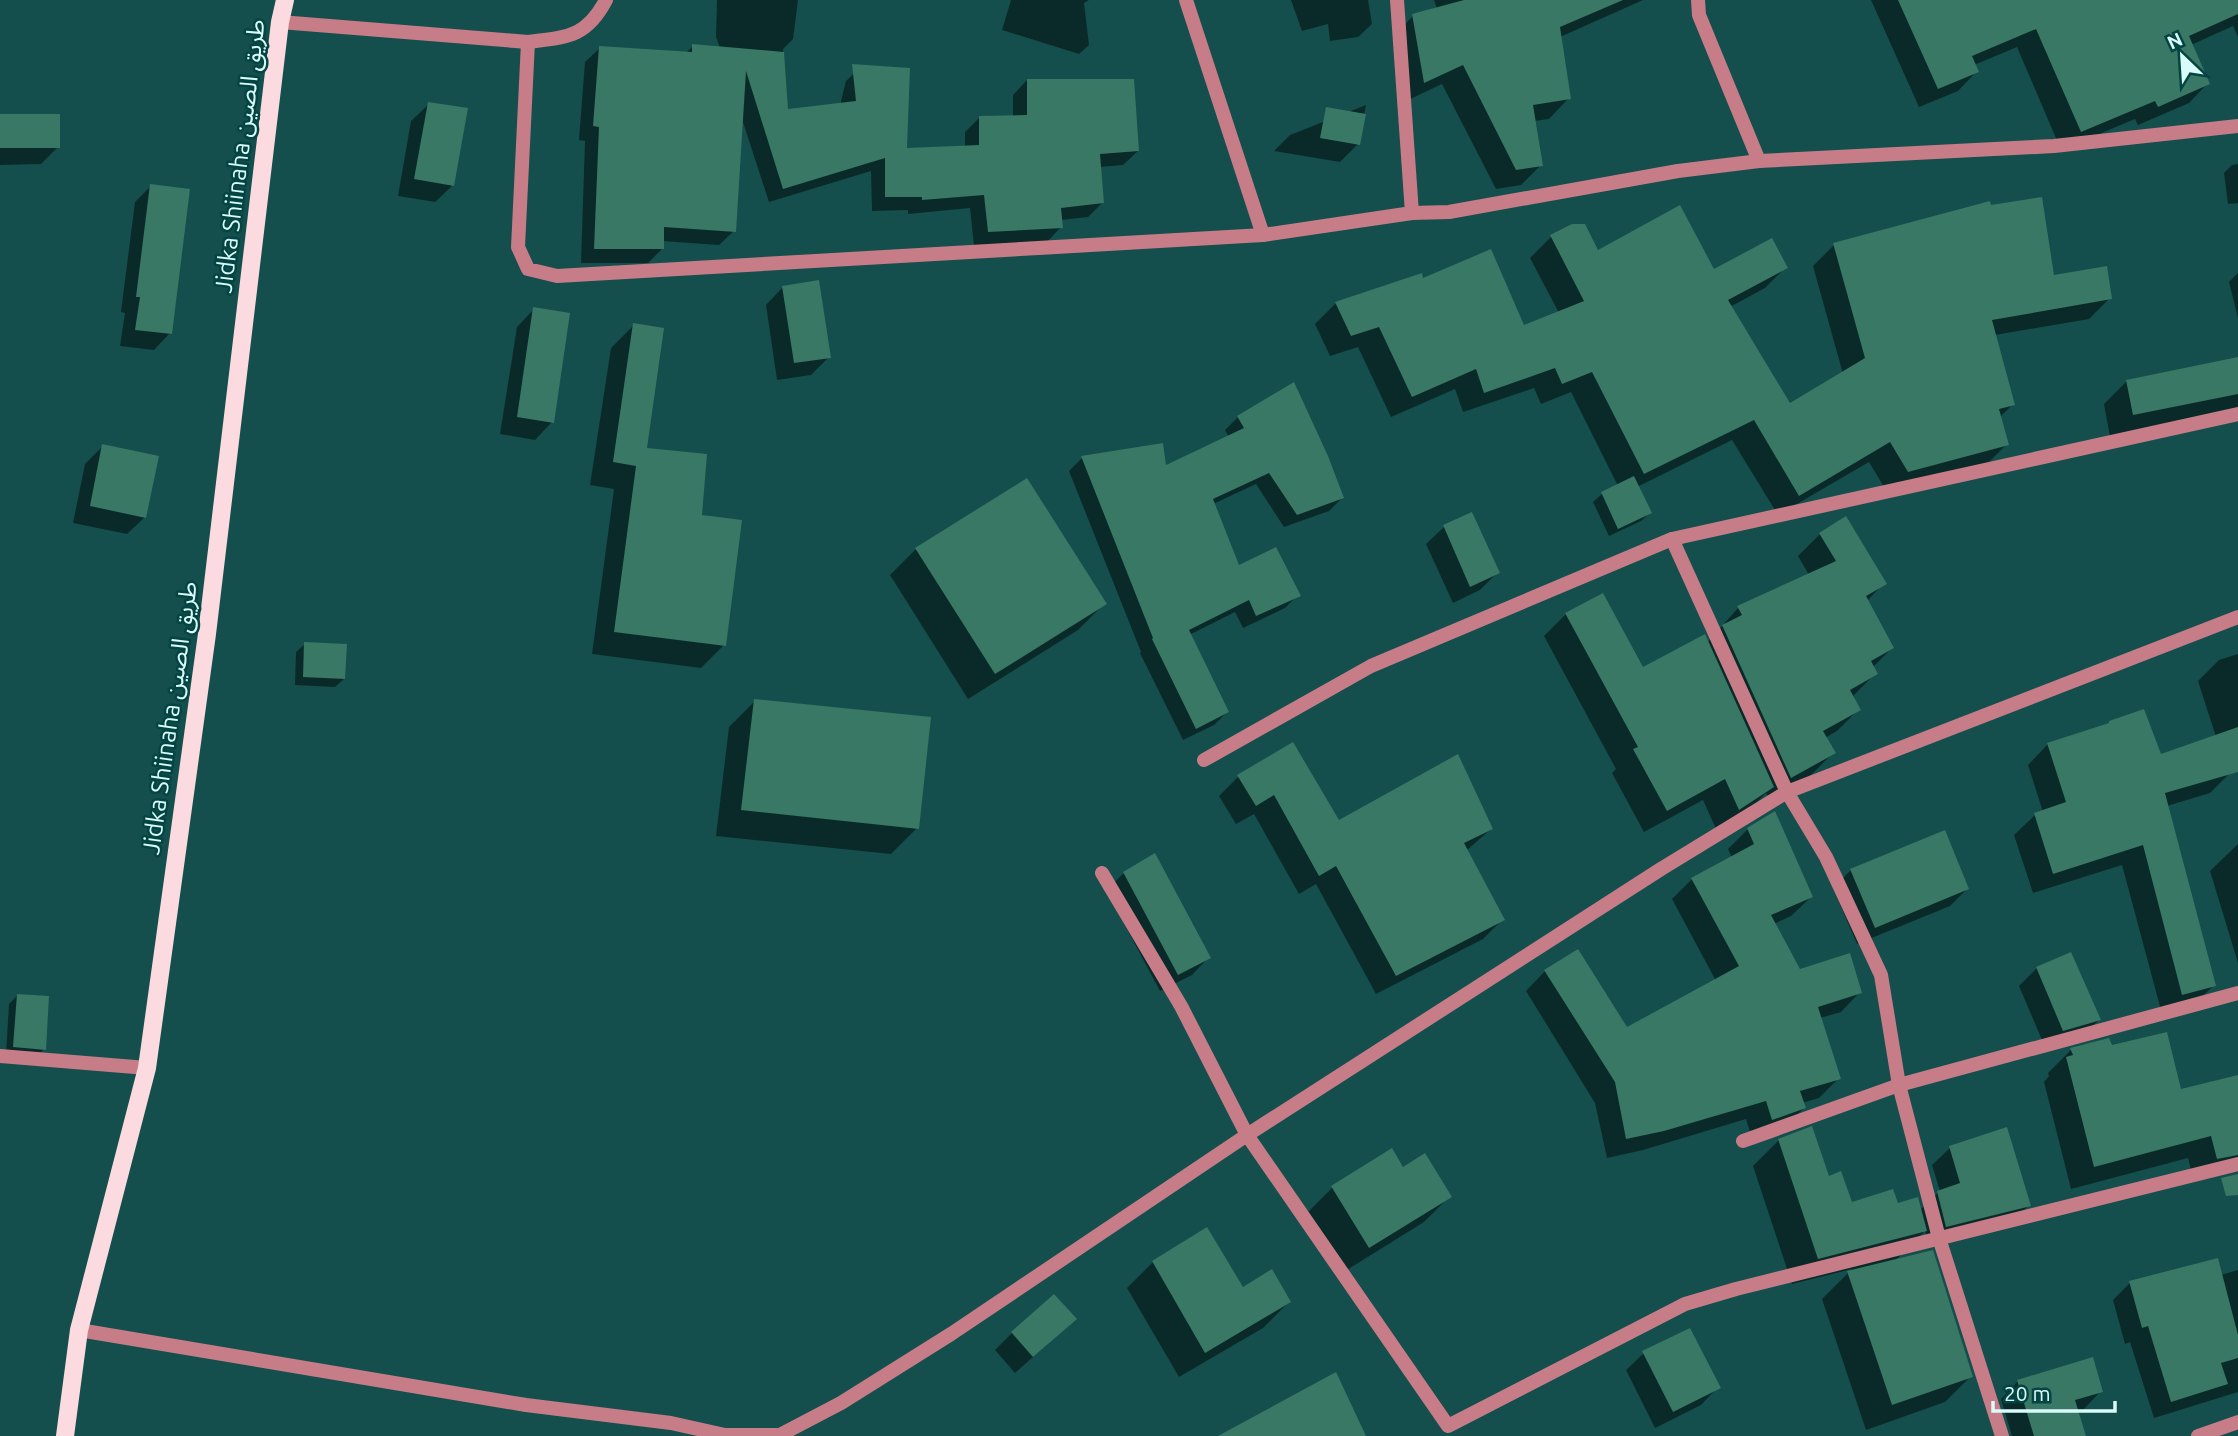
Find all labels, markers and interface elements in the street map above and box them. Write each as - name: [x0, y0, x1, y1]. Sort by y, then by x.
- street label: Jidka Shiinaha طريق الصين: [209, 18, 272, 295]
- north arrow: [2147, 21, 2217, 91]
- text: N: [2164, 28, 2186, 54]
- street label: Jidka Shiinaha طريق الصين: [137, 580, 204, 856]
- scale bar: [1993, 1370, 2116, 1414]
- text: 20 m: [2004, 1381, 2051, 1405]

